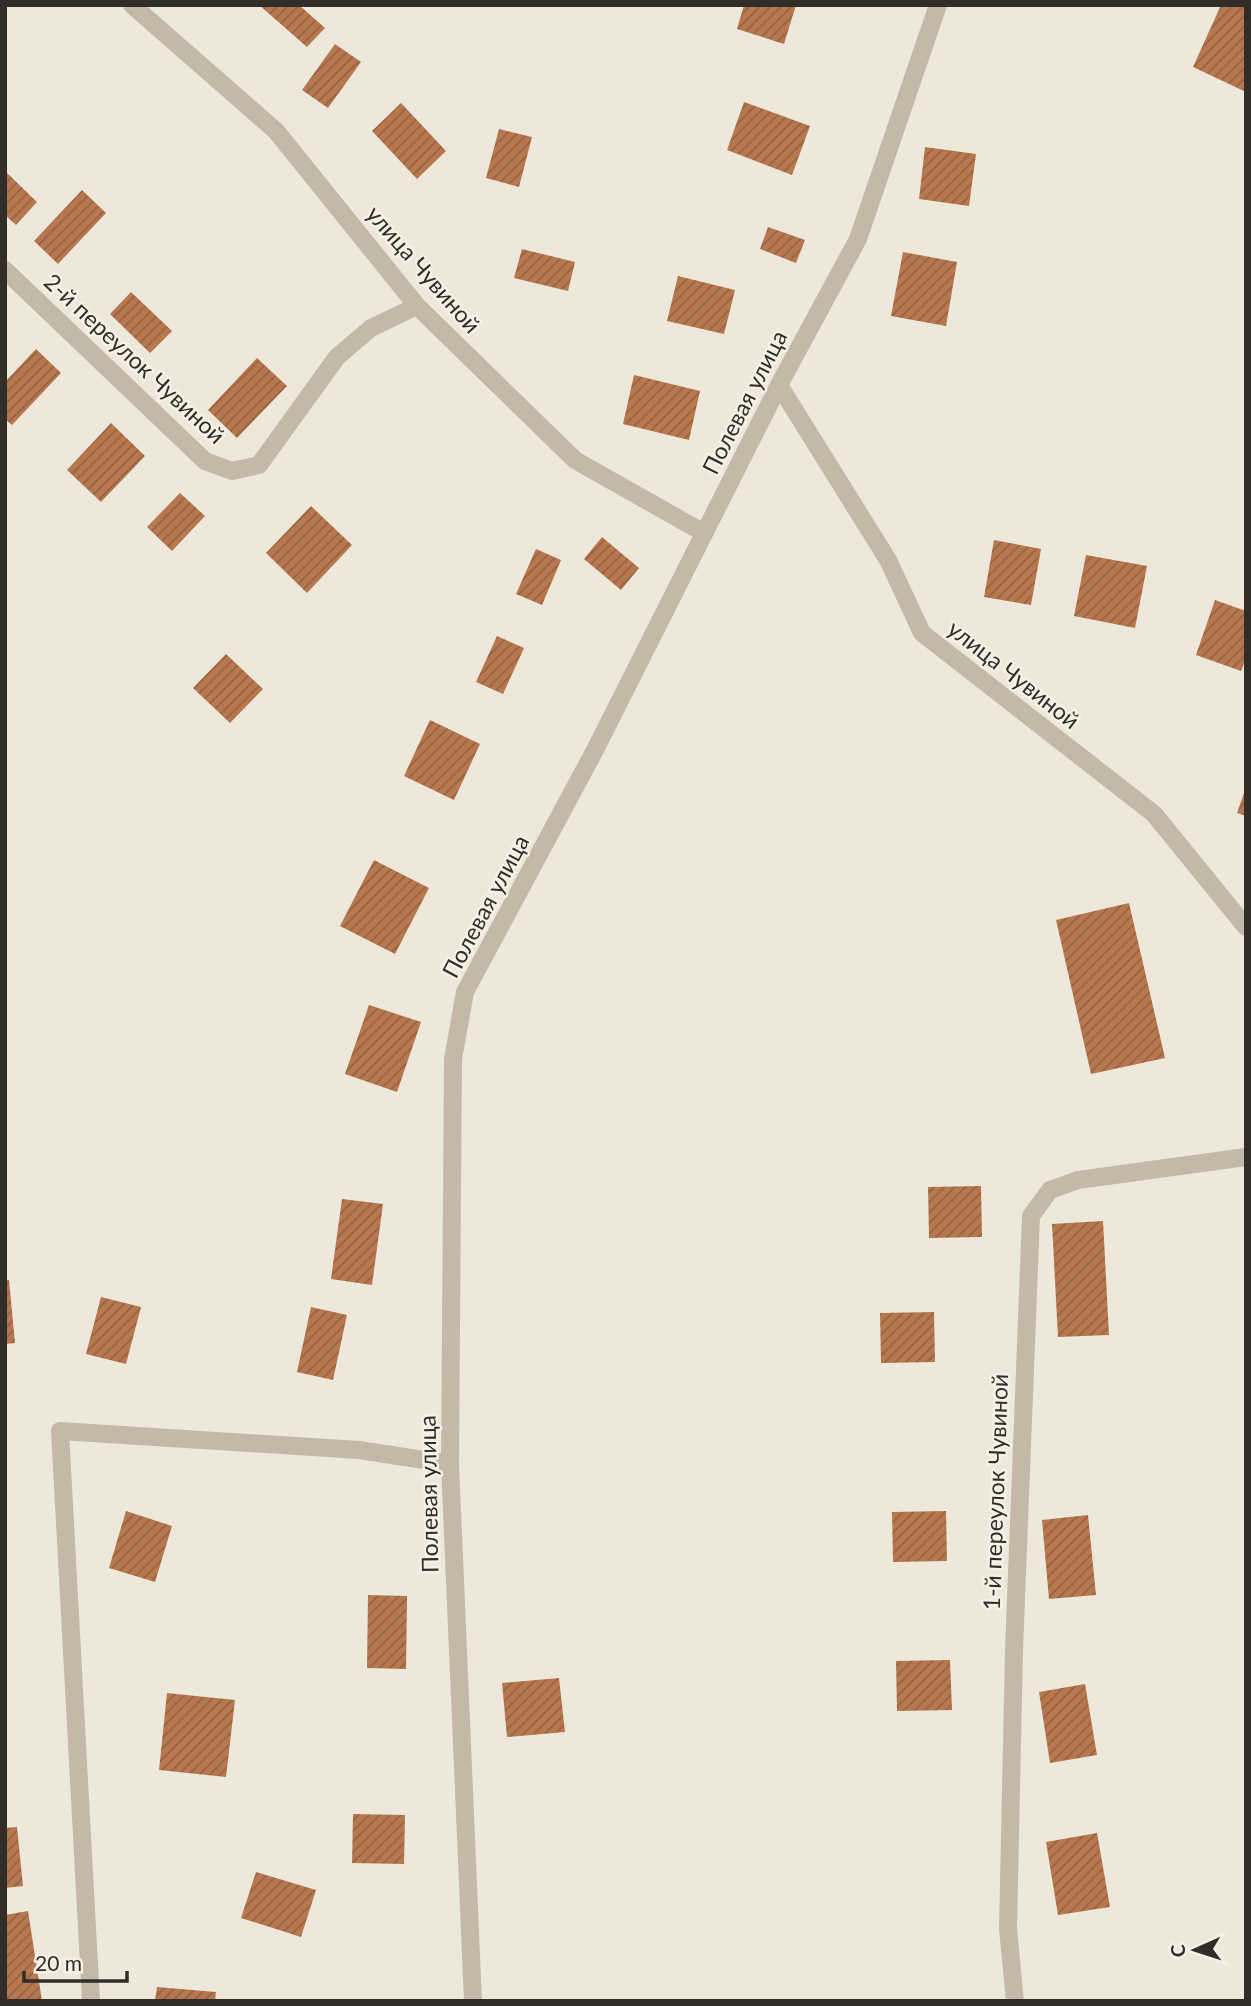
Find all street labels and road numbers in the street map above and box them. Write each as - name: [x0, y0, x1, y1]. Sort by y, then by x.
- street label: улица Чувиной: [361, 200, 487, 338]
- street label: 2-й переулок Чувиной: [39, 267, 231, 449]
- street label: Полевая улица: [696, 325, 792, 479]
- street label: улица Чувиной: [943, 614, 1085, 734]
- street label: Полевая улица: [436, 830, 534, 982]
- street label: 1-й переулок Чувиной: [977, 1373, 1013, 1611]
- street label: Полевая улица: [413, 1415, 443, 1573]

